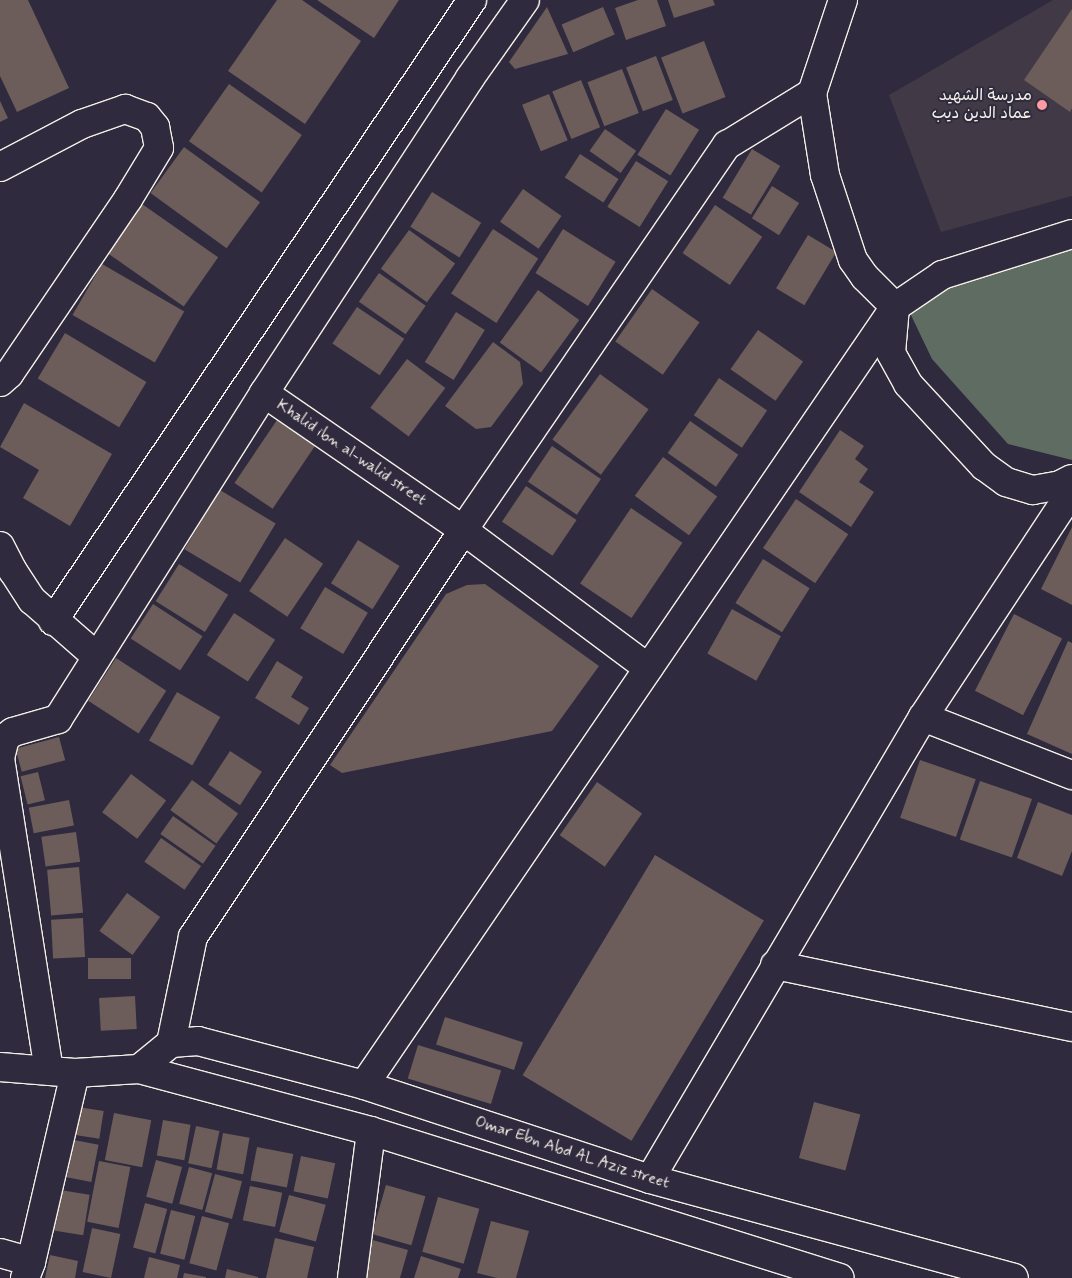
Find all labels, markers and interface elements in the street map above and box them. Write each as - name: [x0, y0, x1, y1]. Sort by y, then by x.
- place label: مدرسة الشهيد عماد الدين ديب: [932, 86, 1032, 124]
- marker: مدرسة الشهيد عماد الدين ديب: [1036, 99, 1048, 111]
- street label: Khalid ibn al-walid street: [274, 397, 428, 509]
- street label: Omar Ebn Abd AL Aziz street: [473, 1113, 671, 1193]

